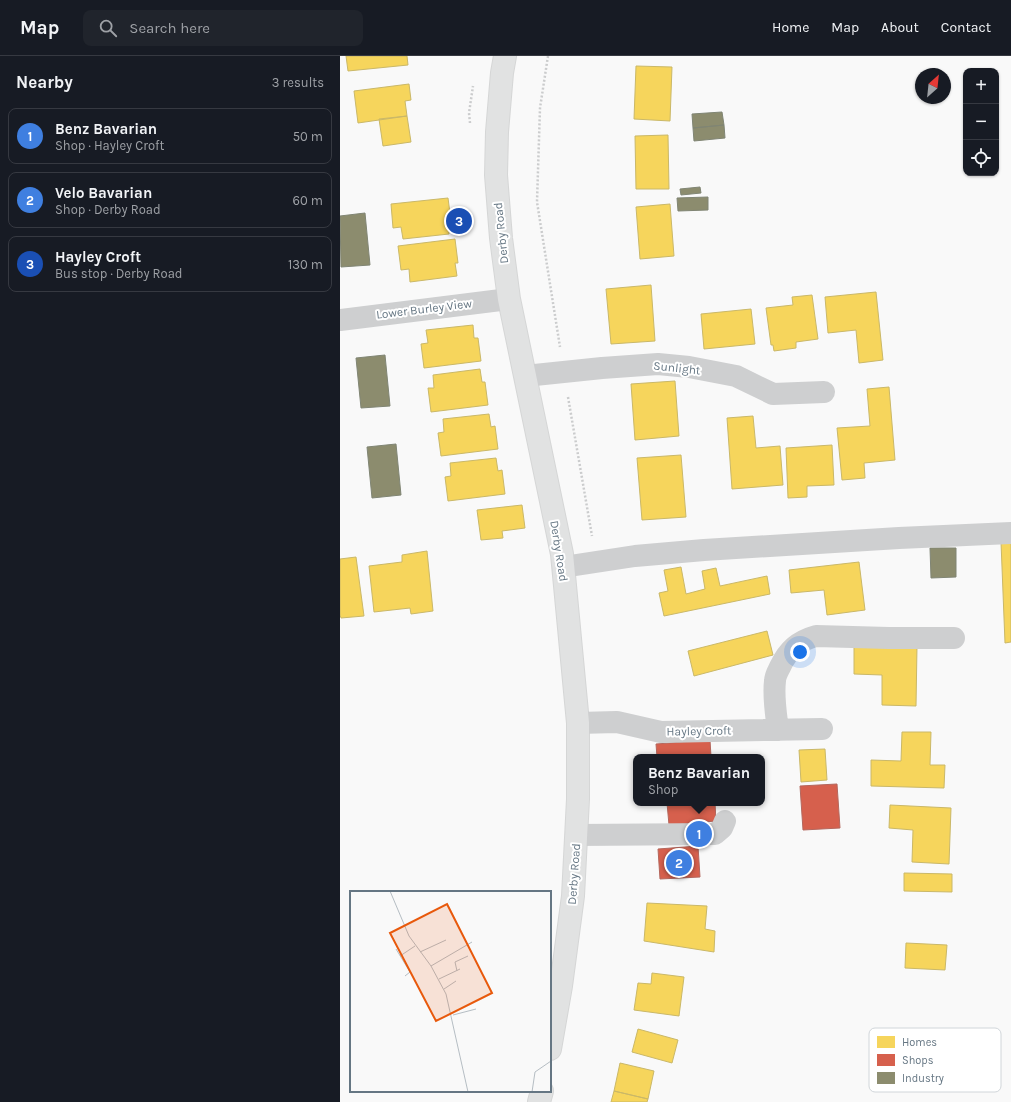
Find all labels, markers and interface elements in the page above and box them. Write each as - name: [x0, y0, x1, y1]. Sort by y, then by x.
- search box: [83, 10, 363, 46]
- text: Map: [20, 17, 59, 39]
- icon: search: [97, 17, 119, 39]
- text: Search here: [129, 19, 210, 37]
- text: Home: [772, 19, 809, 36]
- text: Map: [831, 19, 859, 36]
- text: About: [881, 19, 919, 36]
- text: Contact: [941, 19, 991, 36]
- north arrow: [915, 68, 951, 104]
- map controls: [963, 68, 999, 176]
- button: +: [963, 68, 999, 104]
- text: Nearby: [16, 72, 73, 92]
- text: 3 results: [272, 75, 324, 90]
- button: −: [963, 104, 999, 140]
- text: Benz Bavarian: [55, 120, 157, 138]
- text: 1: [28, 129, 32, 144]
- text: 50 m: [293, 129, 323, 144]
- text: Shop · Hayley Croft: [55, 138, 164, 153]
- button: locate: [963, 140, 999, 176]
- text: Velo Bavarian: [55, 184, 152, 202]
- text: 2: [26, 193, 34, 208]
- text: 60 m: [293, 193, 323, 208]
- text: Shop · Derby Road: [55, 202, 161, 217]
- street label: Derby Road: [491, 202, 511, 264]
- pin: 3: [446, 206, 472, 236]
- text: Hayley Croft: [55, 248, 141, 266]
- text: 3: [26, 257, 34, 272]
- text: 130 m: [288, 257, 323, 272]
- text: Bus stop · Derby Road: [55, 266, 183, 281]
- street label: Lower Burley View: [375, 296, 473, 322]
- street label: Sunlight: [653, 359, 702, 377]
- street label: Derby Road: [547, 519, 571, 583]
- your location: [790, 642, 810, 662]
- street label: Hayley Croft: [666, 723, 732, 739]
- popup: [633, 754, 765, 806]
- text: Benz Bavarian: [648, 764, 750, 782]
- text: Shop: [648, 782, 678, 797]
- pin: 1: [686, 819, 712, 849]
- street label: Derby Road: [565, 843, 583, 905]
- pin: 2: [666, 848, 692, 878]
- inset map: [350, 891, 551, 1092]
- legend: [869, 1028, 1001, 1092]
- text: Homes: [902, 1036, 937, 1049]
- text: Shops: [902, 1054, 934, 1067]
- text: Industry: [902, 1072, 944, 1085]

